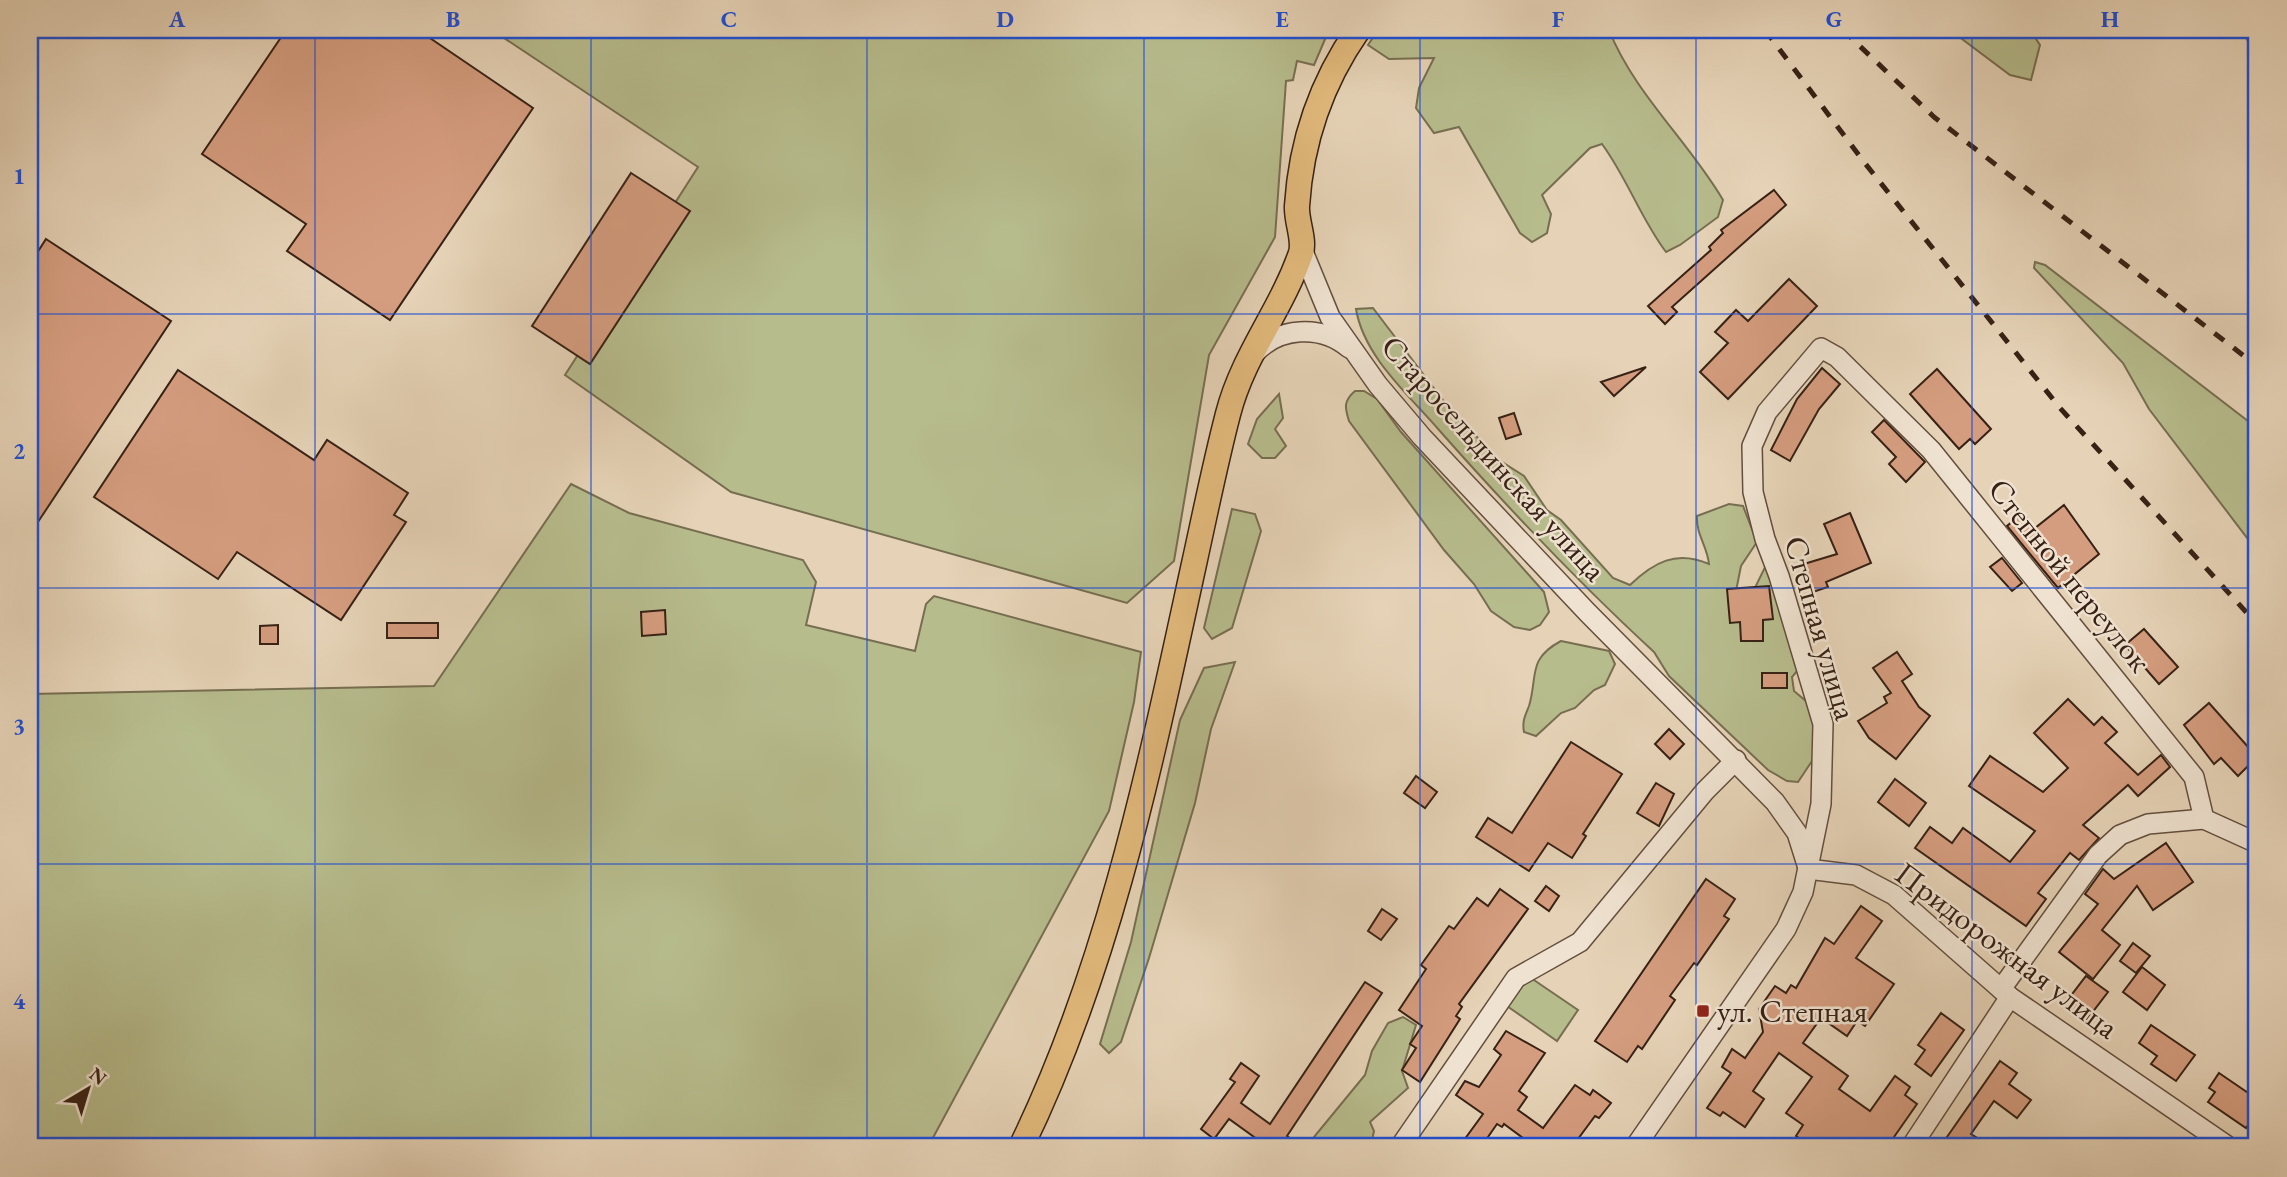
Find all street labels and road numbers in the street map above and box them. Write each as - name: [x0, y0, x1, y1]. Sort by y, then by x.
- street label: Старосельдинская улица: [1372, 326, 1616, 590]
- street label: Степной переулок: [1979, 469, 2161, 681]
- street label: Степная улица: [1775, 531, 1867, 725]
- street label: Придорожная улица: [1887, 852, 2127, 1048]

